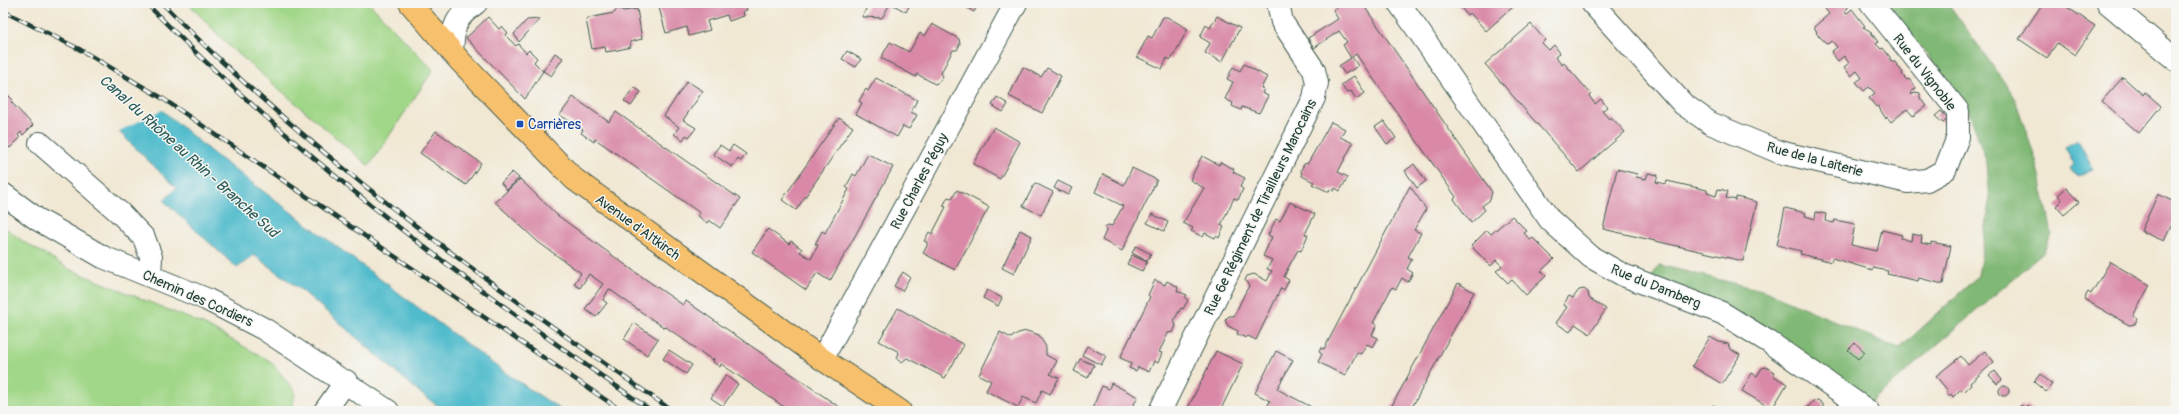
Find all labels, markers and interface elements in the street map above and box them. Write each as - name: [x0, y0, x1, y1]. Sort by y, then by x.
- street label: Rue du Vignoble: [1889, 31, 1960, 114]
- water label: Canal du Rhône au Rhin - Branche Sud: [95, 71, 283, 243]
- street label: Rue 6e Régiment de Tirailleurs Marocains: [1201, 96, 1321, 318]
- place label: Carrières: [528, 116, 582, 133]
- marker: Carrières: [515, 119, 525, 129]
- street label: Rue Charles Péguy: [887, 130, 952, 232]
- street label: Rue de la Laiterie: [1765, 138, 1865, 180]
- street label: Avenue d'Altkirch: [592, 191, 683, 264]
- street label: Rue du Damberg: [1608, 261, 1703, 312]
- street label: Chemin des Cordiers: [140, 266, 256, 331]

